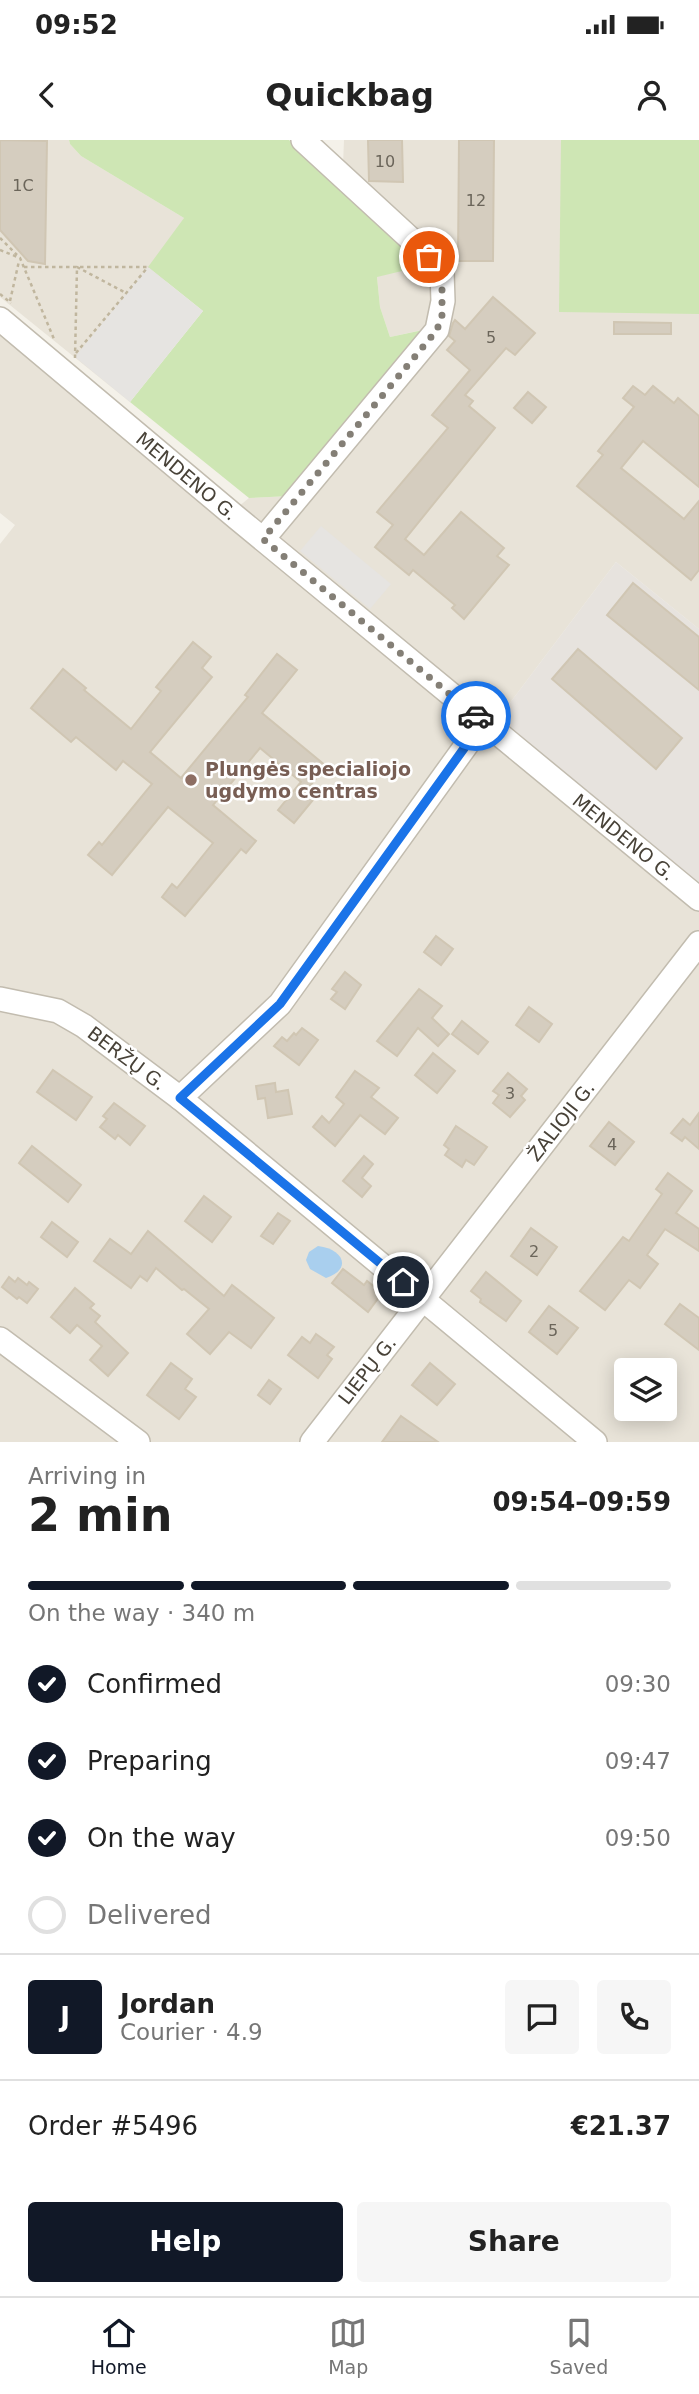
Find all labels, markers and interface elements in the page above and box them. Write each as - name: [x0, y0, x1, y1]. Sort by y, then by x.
- text: 09:52: [35, 10, 118, 40]
- icon: back: [28, 76, 66, 114]
- text: Quickbag: [265, 76, 434, 114]
- icon: person: [633, 76, 671, 114]
- house number: 10: [375, 152, 395, 171]
- house number: 1C: [12, 176, 34, 195]
- house number: 12: [466, 191, 486, 210]
- pin: [399, 227, 459, 287]
- icon: bag: [410, 238, 448, 276]
- house number: 5: [486, 328, 496, 347]
- street label: MENDENO G.: [132, 427, 242, 525]
- courier: [441, 681, 511, 751]
- icon: car: [457, 697, 495, 735]
- place label: Plungės specialiojo ugdymo centras: [205, 758, 411, 802]
- marker: Plungės specialiojo ugdymo centras: [183, 772, 199, 788]
- street label: MENDENO G.: [568, 789, 680, 885]
- street label: BERŽŲ G.: [84, 1022, 170, 1094]
- street label: ŽALIOJI G.: [523, 1077, 599, 1165]
- house number: 3: [505, 1084, 515, 1103]
- house number: 4: [607, 1135, 617, 1154]
- house number: 2: [529, 1242, 539, 1261]
- pin: [373, 1252, 433, 1312]
- icon: home: [384, 1263, 422, 1301]
- house number: 5: [548, 1321, 558, 1340]
- street label: LIEPŲ G.: [334, 1332, 400, 1408]
- map controls: [614, 1358, 677, 1421]
- button: layers: [614, 1358, 677, 1421]
- text: Arriving in: [28, 1463, 146, 1489]
- text: 09:54–09:59: [492, 1487, 671, 1517]
- text: 2 min: [28, 1488, 172, 1542]
- text: On the way · 340 m: [28, 1600, 255, 1626]
- icon: check: [28, 1665, 66, 1703]
- text: Confirmed: [87, 1669, 222, 1699]
- text: 09:30: [605, 1671, 671, 1697]
- icon: check: [28, 1742, 66, 1780]
- text: Preparing: [87, 1746, 212, 1776]
- text: 09:47: [605, 1748, 671, 1774]
- icon: check: [28, 1819, 66, 1857]
- text: On the way: [87, 1823, 236, 1853]
- text: 09:50: [605, 1825, 671, 1851]
- text: Delivered: [87, 1900, 211, 1930]
- button: chat: [505, 1980, 579, 2054]
- button: phone: [597, 1980, 671, 2054]
- text: Jordan: [120, 1989, 215, 2019]
- text: J: [60, 2002, 70, 2032]
- text: Courier · 4.9: [120, 2019, 263, 2045]
- text: Order #5496: [28, 2111, 198, 2141]
- text: €21.37: [571, 2111, 671, 2141]
- button: Help: [28, 2202, 343, 2282]
- button: Share: [357, 2202, 671, 2282]
- tab: Home: [91, 2314, 147, 2378]
- tab: Map: [328, 2314, 368, 2378]
- tab: Saved: [550, 2314, 608, 2378]

